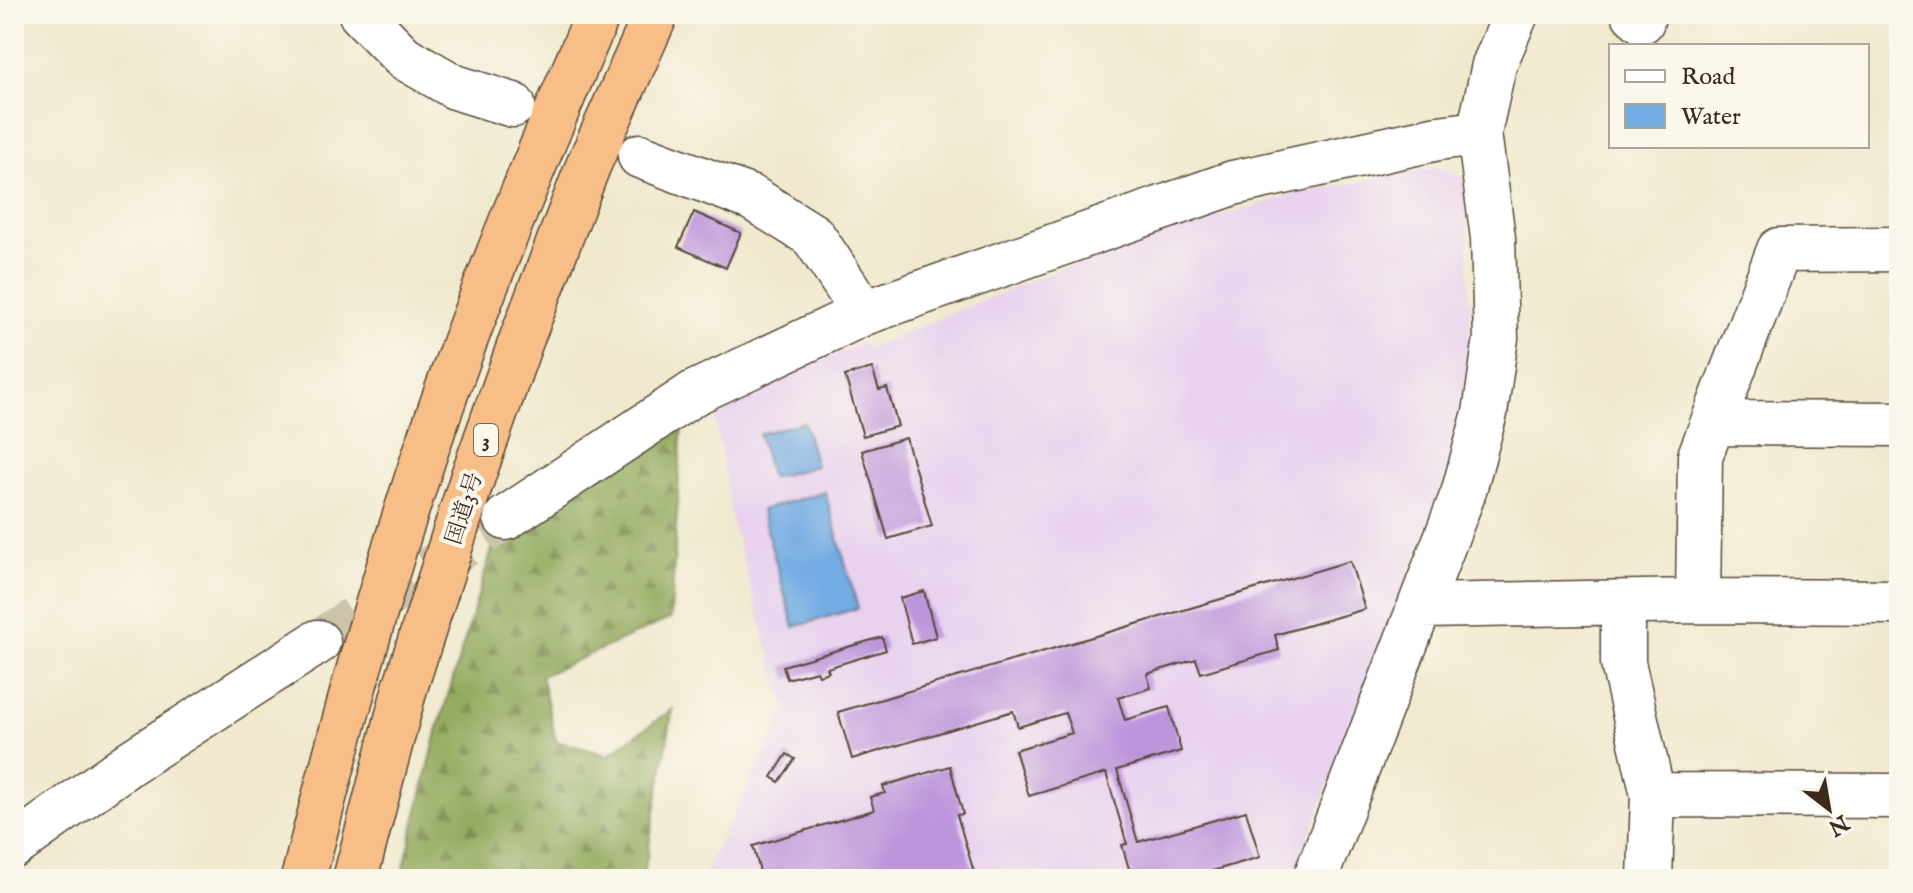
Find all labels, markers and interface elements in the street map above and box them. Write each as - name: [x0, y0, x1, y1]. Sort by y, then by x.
- legend: [1609, 44, 1869, 148]
- text: Road: [1681, 62, 1735, 93]
- text: Water: [1681, 102, 1741, 133]
- road number: 3: [474, 424, 498, 456]
- street label: 国道3号: [440, 469, 490, 548]
- north arrow: [1789, 769, 1869, 849]
- text: N: [1823, 807, 1855, 841]

